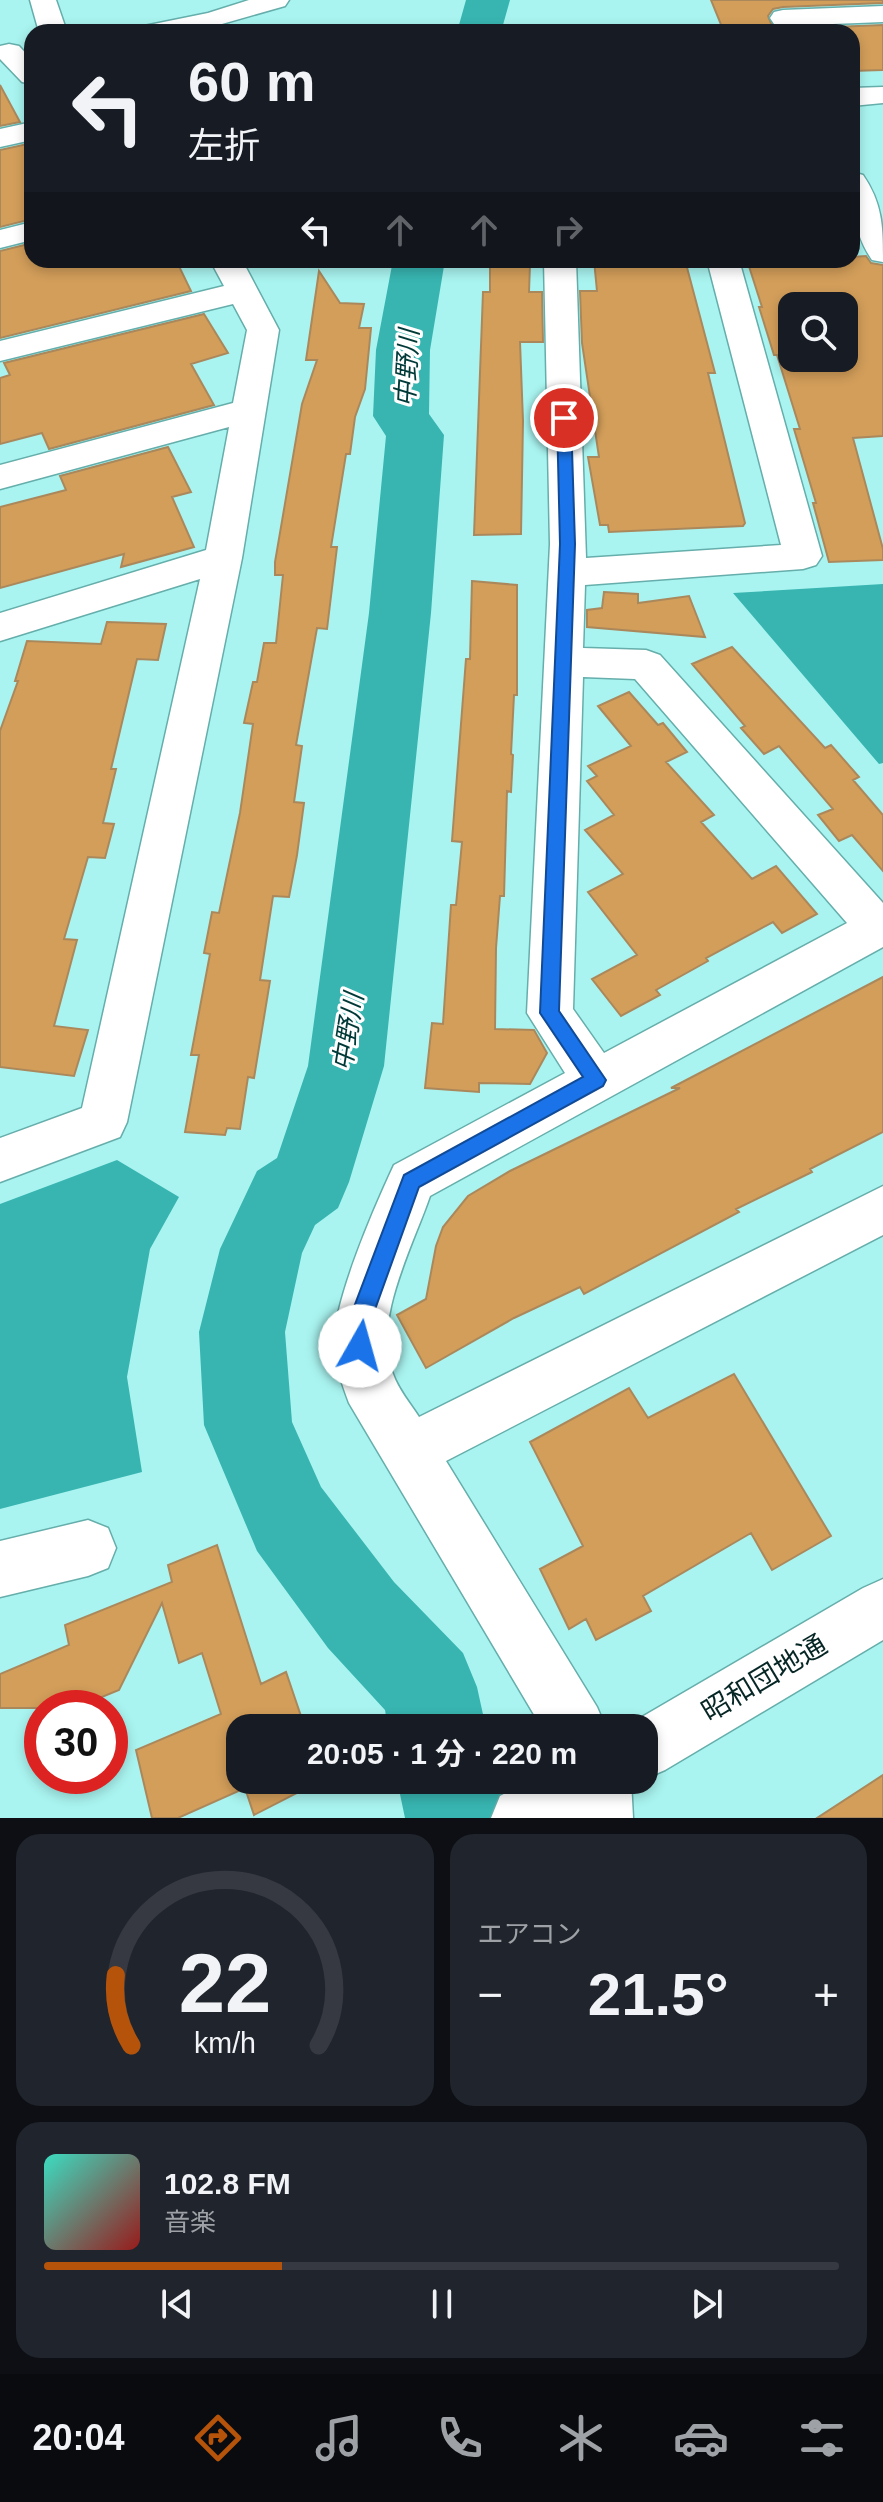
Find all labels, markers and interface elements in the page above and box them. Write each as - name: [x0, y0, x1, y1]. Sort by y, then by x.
- text: 60 m: [188, 50, 316, 113]
- icon: left: [56, 56, 160, 160]
- text: 左折: [188, 125, 260, 166]
- icon: left: [294, 208, 338, 252]
- icon: ahead: [378, 208, 422, 252]
- icon: ahead: [462, 208, 506, 252]
- icon: right: [546, 208, 590, 252]
- map controls: [778, 292, 858, 372]
- button: search: [778, 292, 858, 372]
- water label: 中野川: [390, 325, 424, 408]
- pin: [530, 384, 598, 452]
- icon: arrive: [542, 396, 586, 440]
- water label: 中野川: [327, 988, 369, 1073]
- position arrow: [318, 1304, 402, 1388]
- street label: 昭和団地通: [696, 1629, 832, 1727]
- speed limit sign: 30: [24, 1690, 128, 1794]
- text: 20:05 · 1 分 · 220 m: [307, 1737, 577, 1770]
- text: エアコン: [478, 1919, 582, 1949]
- text: 22: [178, 1937, 271, 2030]
- text: 21.5°: [588, 1961, 729, 2028]
- text: −: [478, 1970, 503, 2019]
- text: +: [813, 1970, 839, 2019]
- text: km/h: [194, 2027, 256, 2059]
- text: 102.8 FM: [164, 2167, 291, 2200]
- text: 音楽: [164, 2207, 216, 2237]
- icon: previous: [155, 2282, 199, 2326]
- icon: pause: [420, 2282, 464, 2326]
- icon: next: [685, 2282, 729, 2326]
- icon: directions: [190, 2410, 246, 2466]
- icon: music: [311, 2410, 367, 2466]
- icon: phone: [432, 2410, 488, 2466]
- icon: climate: [553, 2410, 609, 2466]
- icon: car: [673, 2410, 729, 2466]
- icon: filters: [794, 2410, 850, 2466]
- text: 20:04: [32, 2417, 125, 2458]

